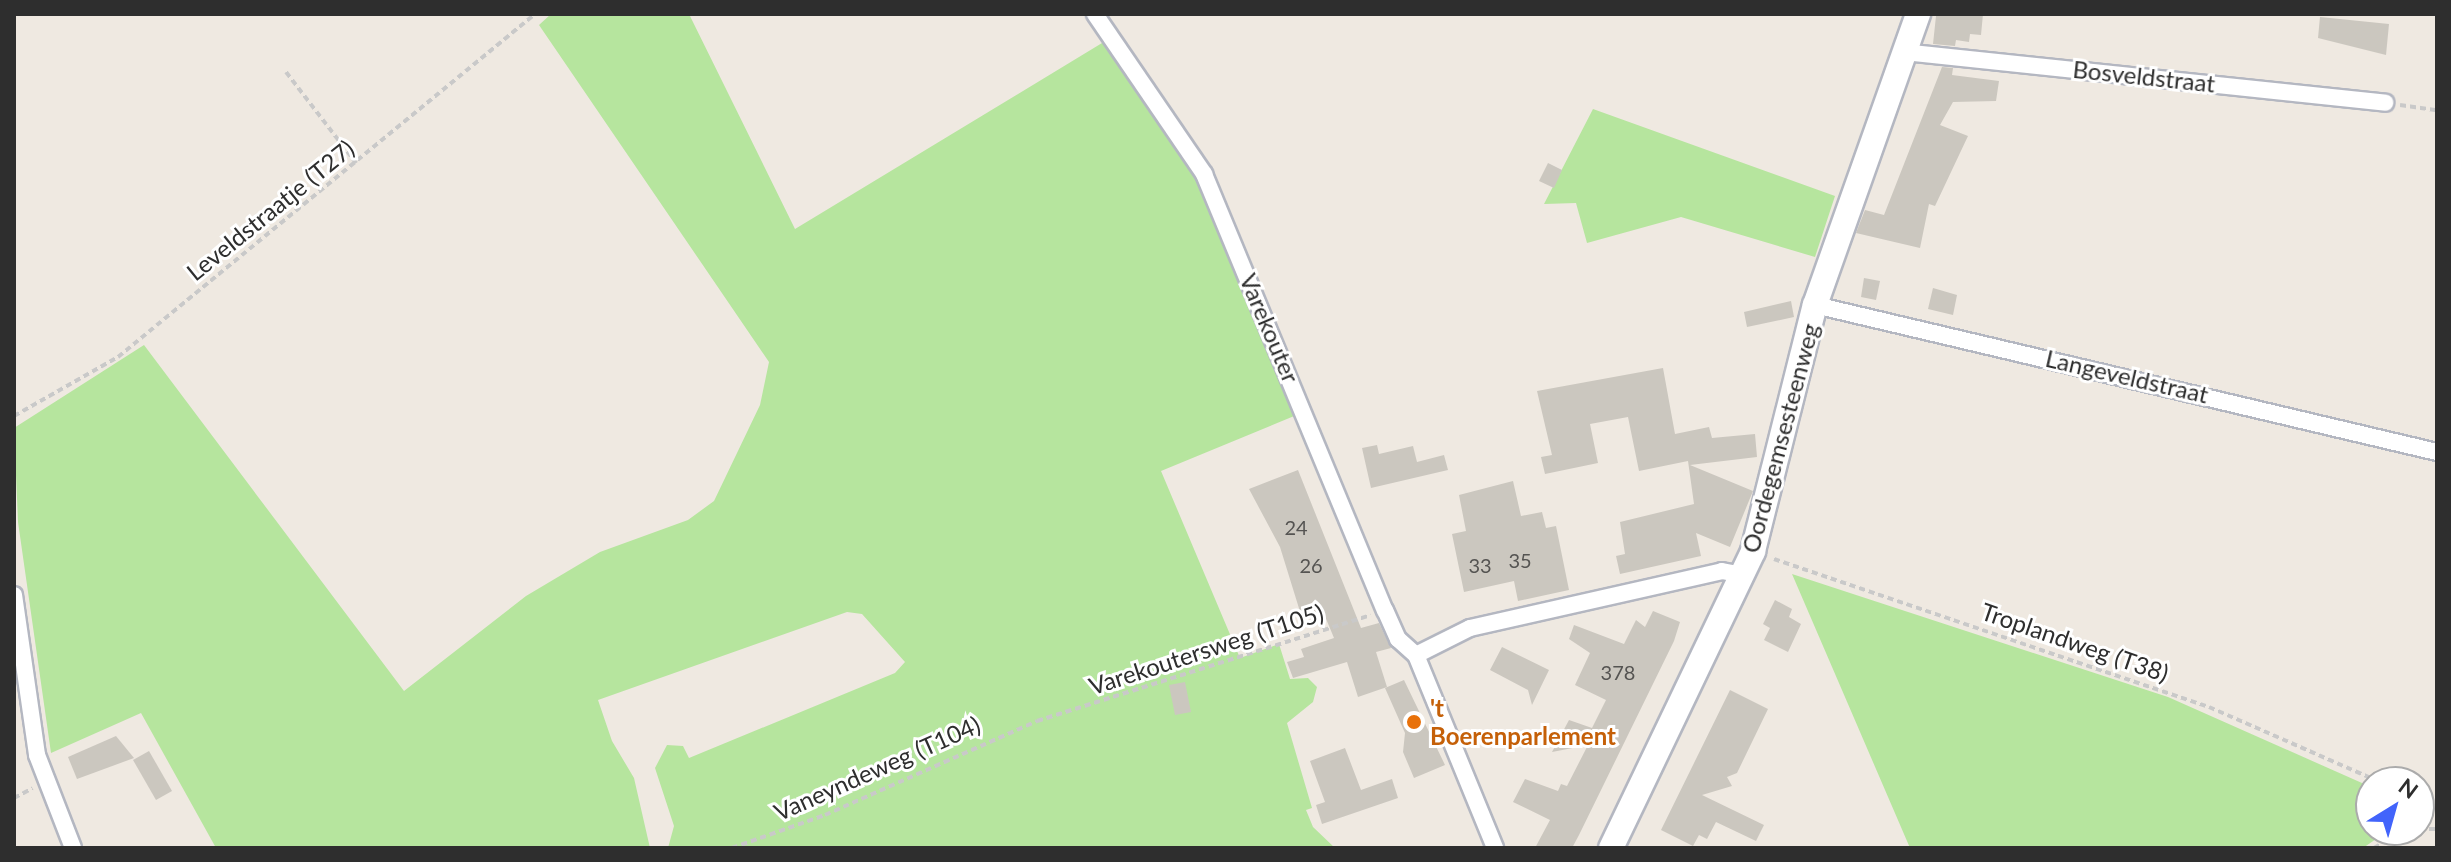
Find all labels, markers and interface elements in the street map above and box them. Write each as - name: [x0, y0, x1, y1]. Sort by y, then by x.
- street label: Bosveldstraat: [2071, 54, 2217, 98]
- street label: Leveldstraatje (T27): [181, 134, 359, 286]
- street label: Varekouter: [1234, 269, 1306, 387]
- street label: Oordegemsesteenweg: [1736, 320, 1824, 556]
- street label: Langeveldstraat: [2043, 343, 2211, 409]
- house number: 24: [1284, 515, 1308, 539]
- house number: 35: [1508, 548, 1532, 572]
- house number: 26: [1299, 553, 1323, 577]
- house number: 33: [1468, 553, 1492, 577]
- street label: Troplandweg (T38): [1978, 596, 2172, 688]
- street label: Varekoutersweg (T105): [1085, 597, 1327, 701]
- house number: 378: [1601, 660, 1635, 684]
- place label: 't Boerenparlement: [1430, 694, 1616, 750]
- street label: Vaneyndeweg (T104): [769, 710, 985, 826]
- marker: 't Boerenparlement: [1405, 713, 1423, 731]
- north arrow: [2355, 766, 2435, 846]
- text: N: [2394, 772, 2423, 804]

